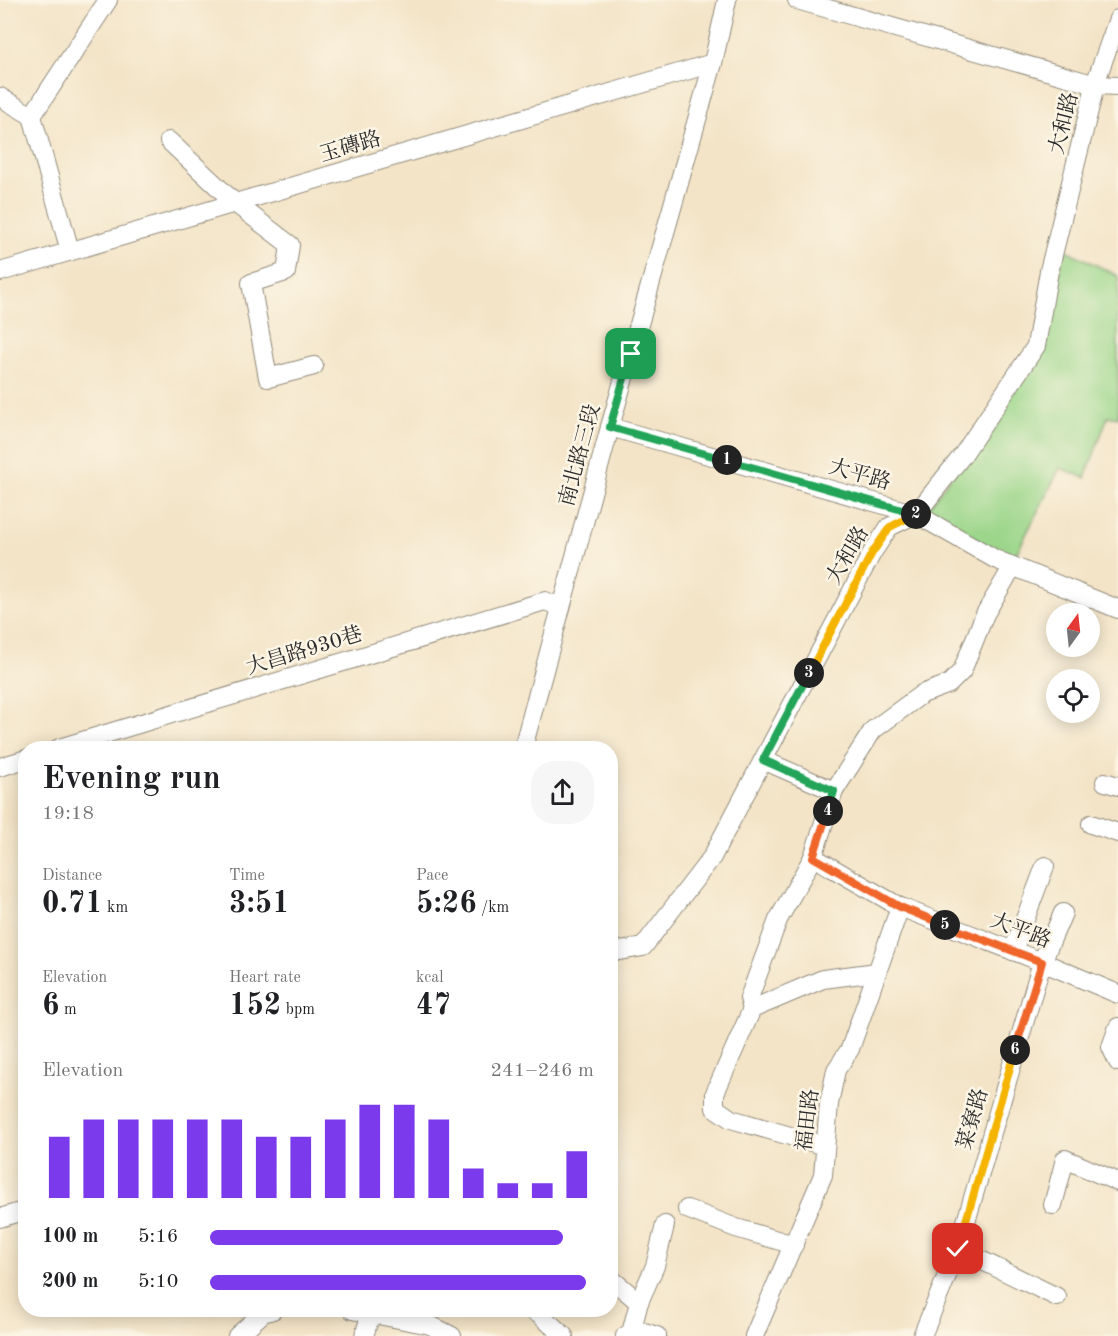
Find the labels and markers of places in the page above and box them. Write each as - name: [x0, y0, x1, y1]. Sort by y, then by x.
- pin: [605, 328, 656, 379]
- pin: 1: [712, 445, 742, 475]
- pin: 2: [901, 499, 931, 529]
- pin: 3: [794, 658, 824, 688]
- pin: 4: [813, 796, 843, 826]
- pin: 5: [930, 910, 960, 940]
- pin: 6: [1000, 1035, 1030, 1065]
- pin: [932, 1223, 983, 1274]

